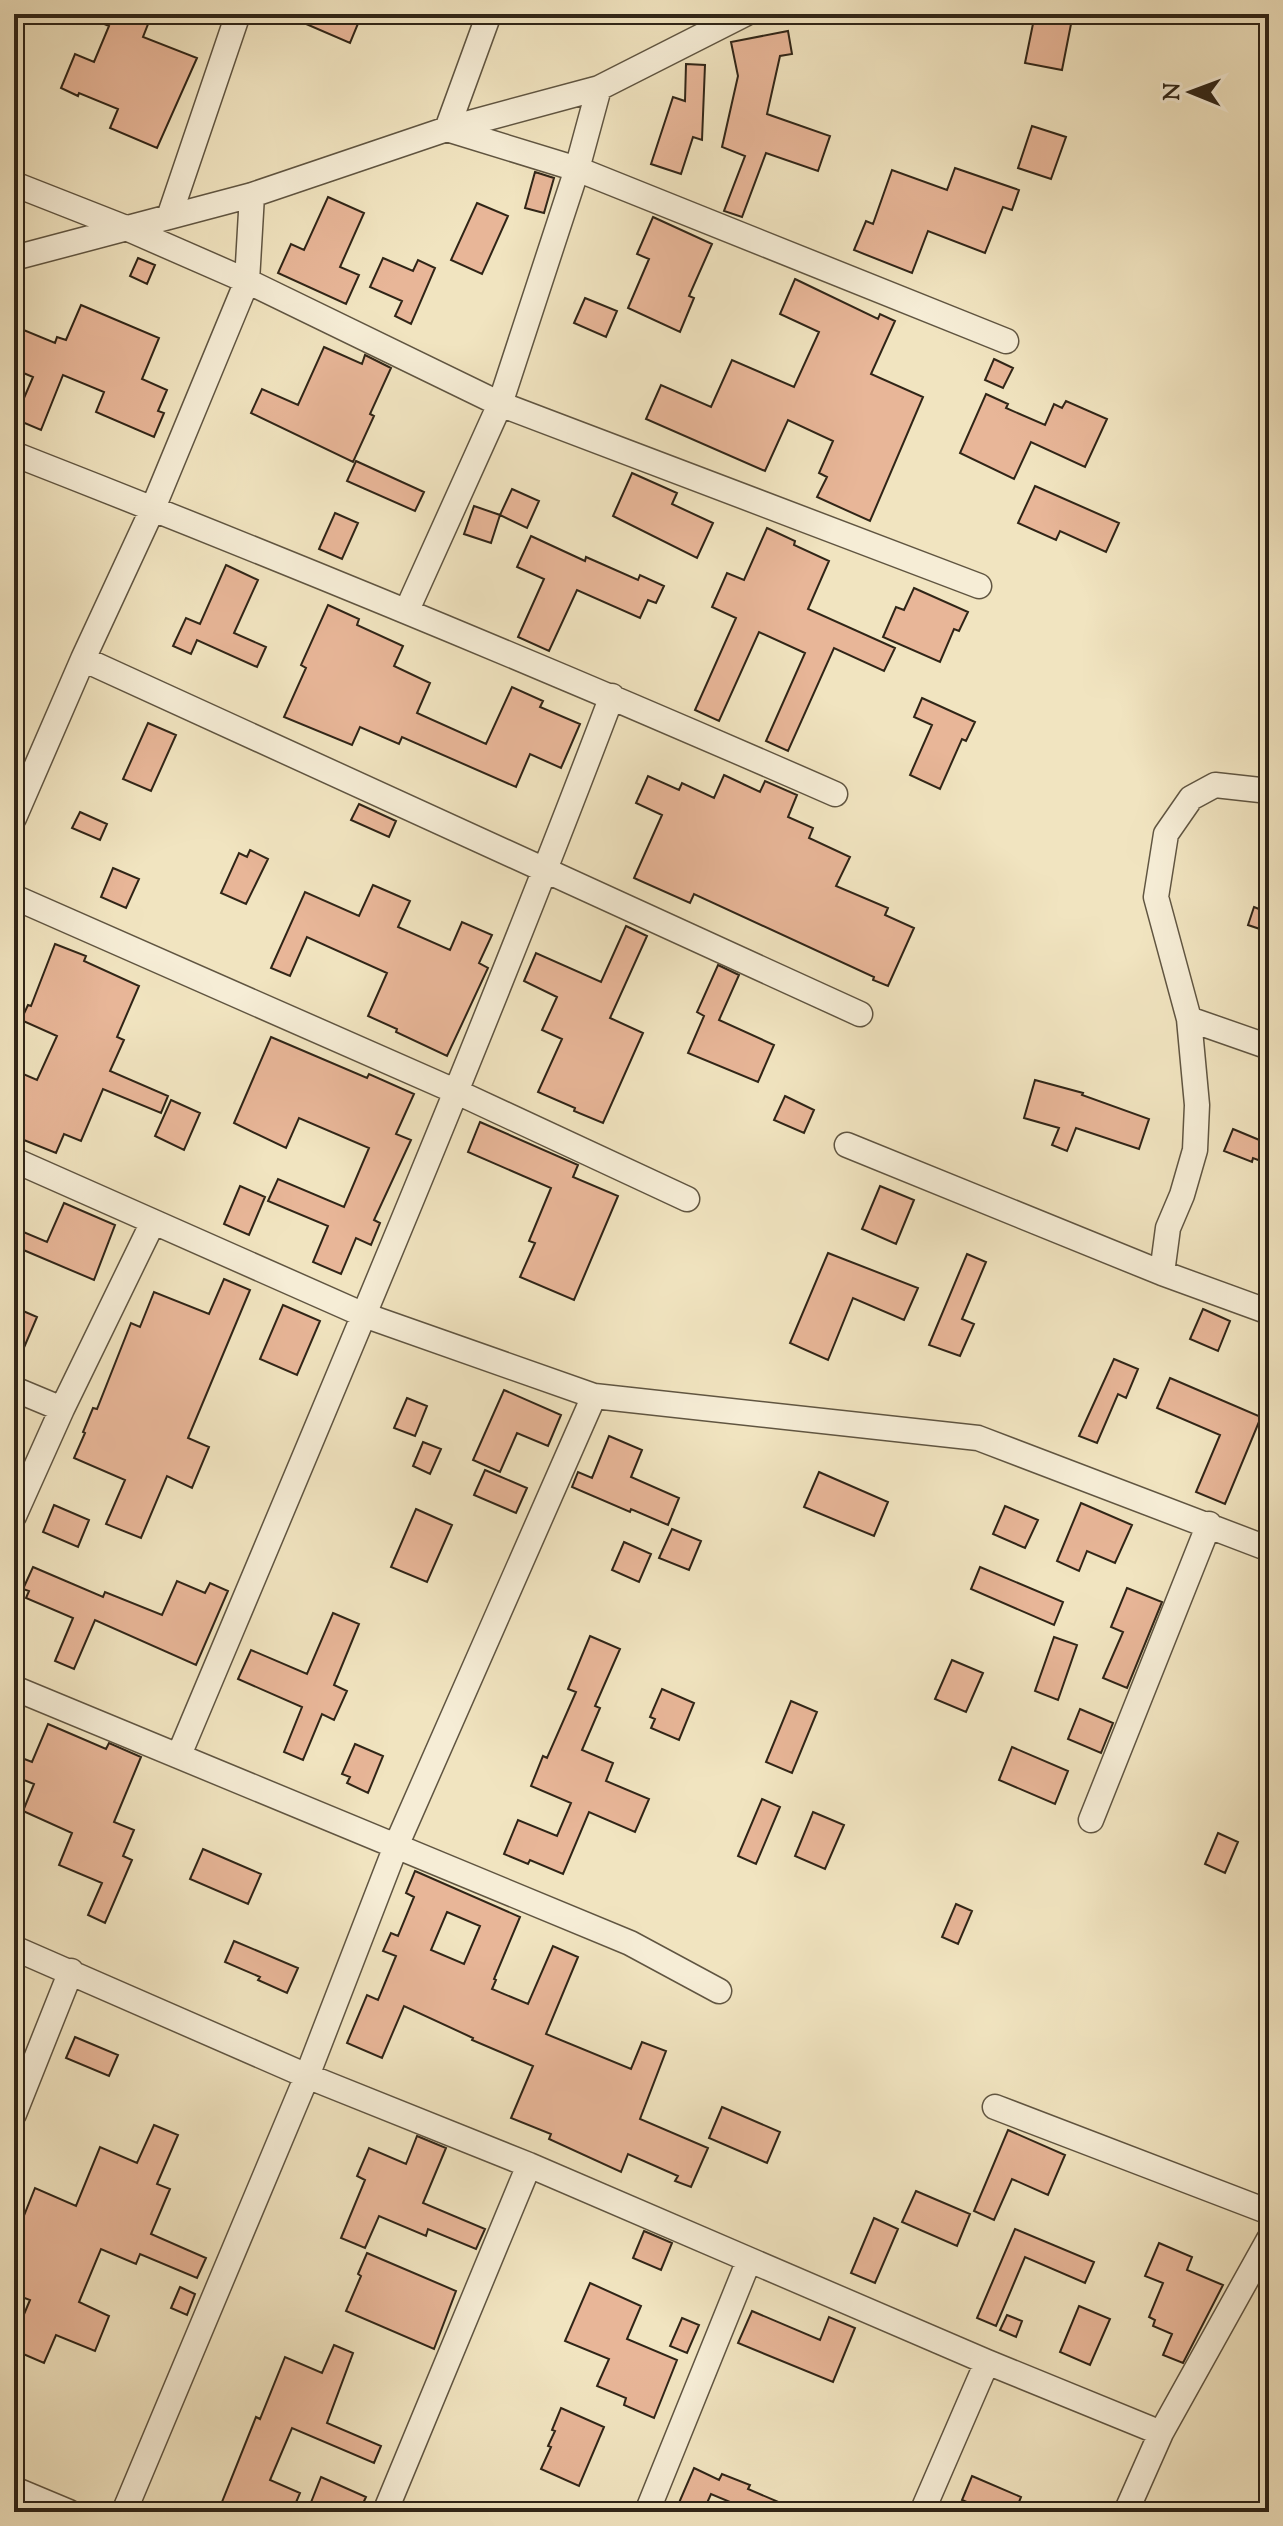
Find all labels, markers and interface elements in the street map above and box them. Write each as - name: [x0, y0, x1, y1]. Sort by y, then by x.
- north arrow: [1151, 52, 1231, 132]
- text: N: [1158, 82, 1190, 101]

